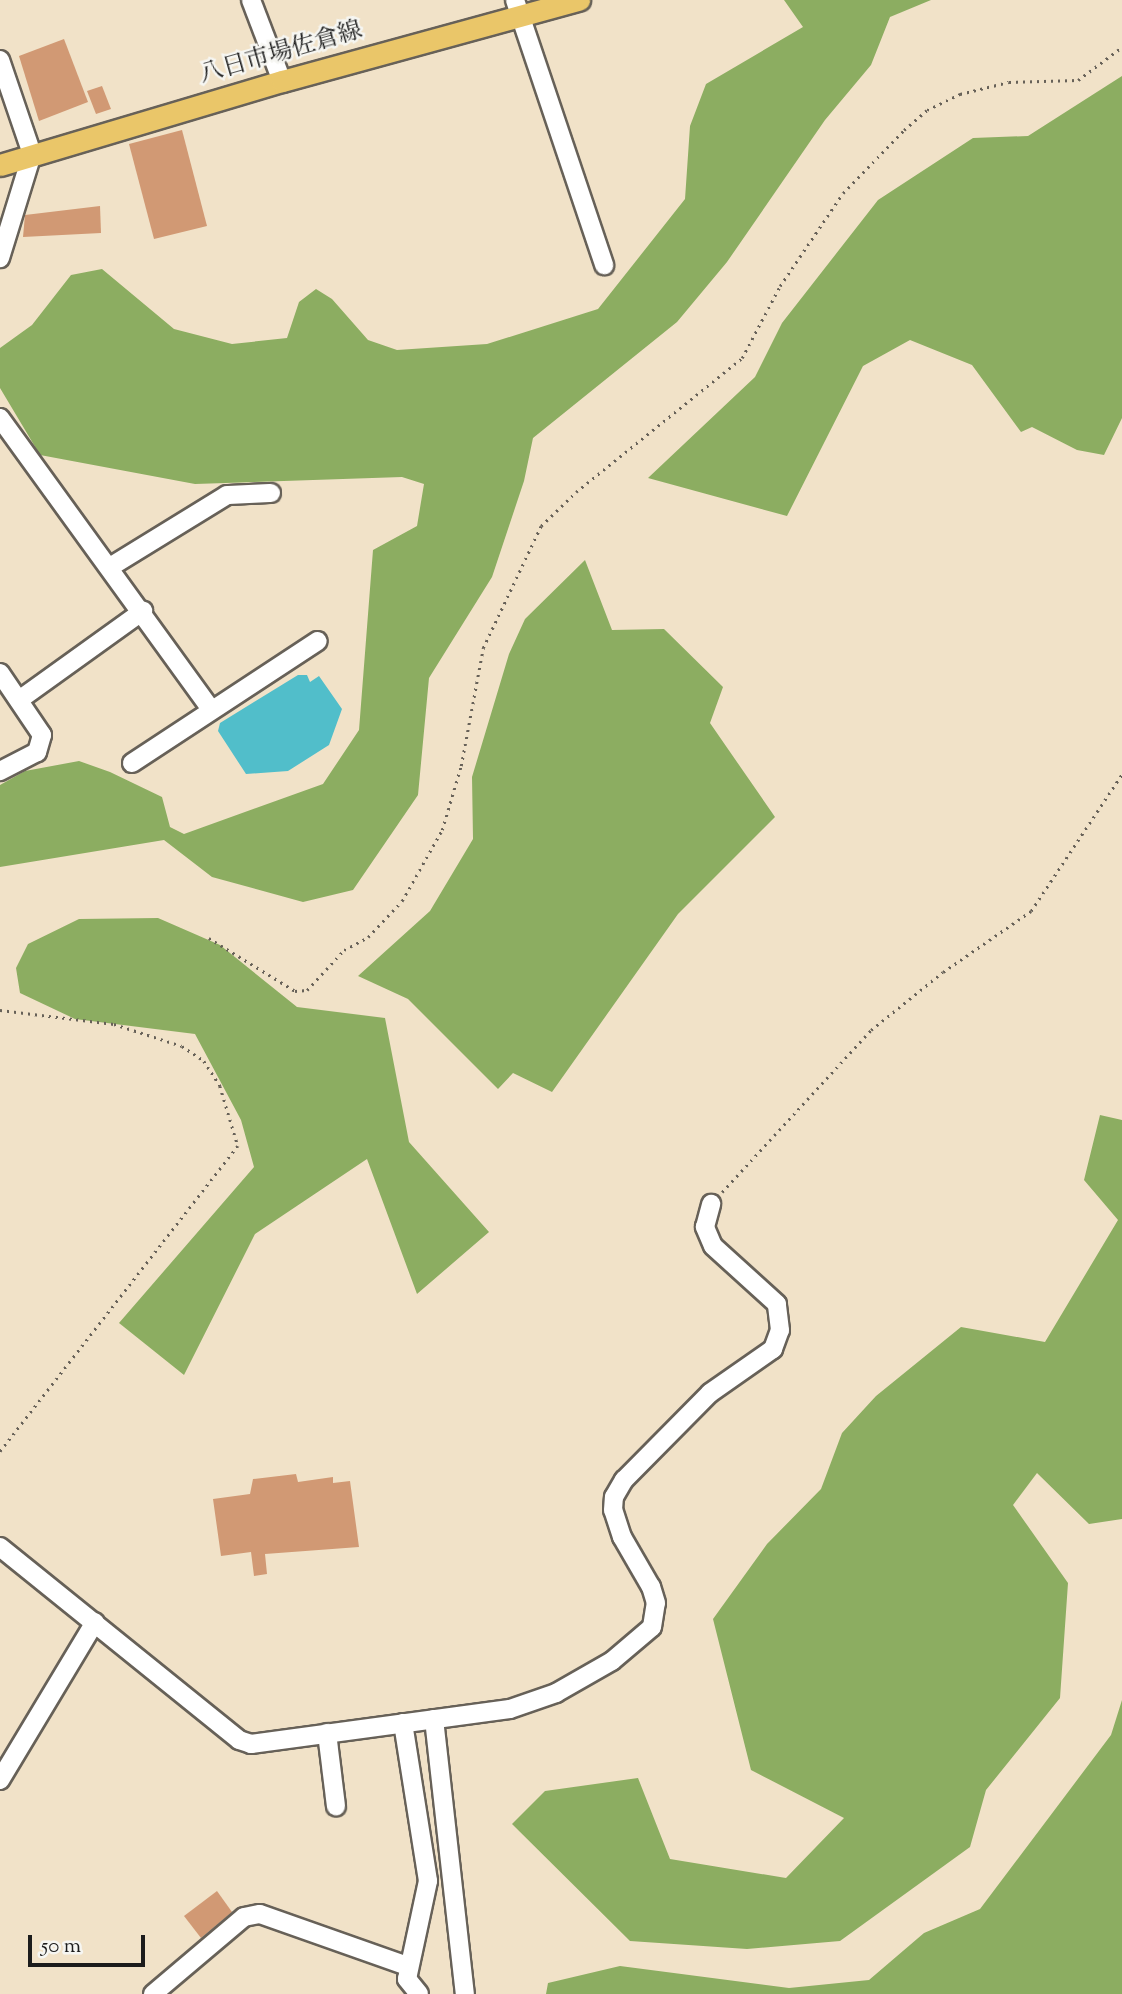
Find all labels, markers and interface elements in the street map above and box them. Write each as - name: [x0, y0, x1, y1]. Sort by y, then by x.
- street label: 八日市場佐倉線: [196, 17, 366, 91]
- scale bar: [32, 1920, 149, 1964]
- text: 50 m: [41, 1932, 81, 1962]

